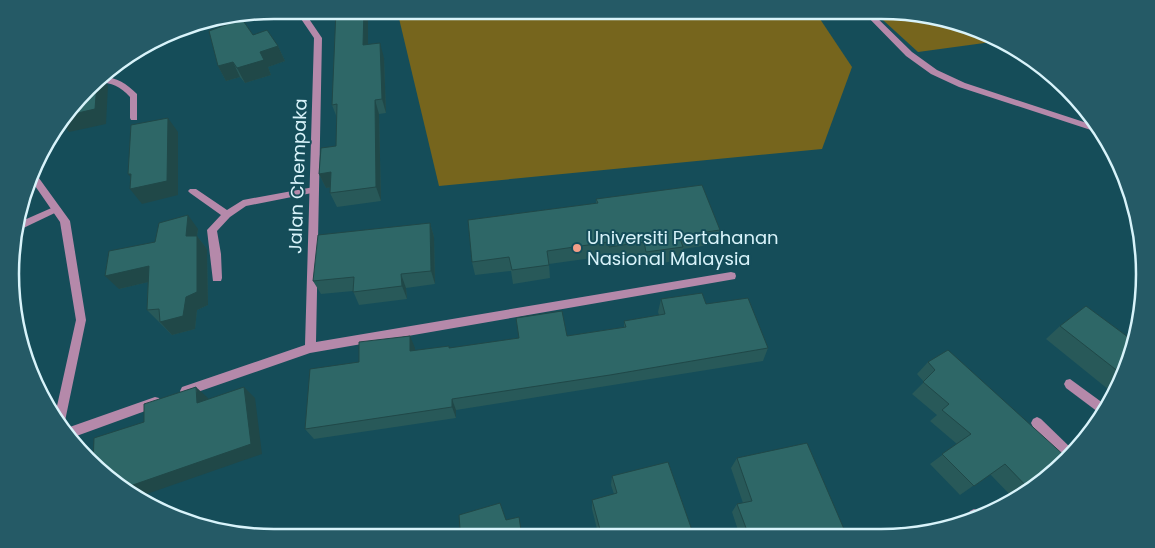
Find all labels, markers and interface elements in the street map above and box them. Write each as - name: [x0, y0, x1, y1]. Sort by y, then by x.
- street label: Jalan Chempaka: [282, 98, 313, 254]
- place label: Universiti Pertahanan Nasional Malaysia: [587, 225, 779, 271]
- marker: Universiti Pertahanan Nasional Malaysia: [571, 242, 583, 254]

